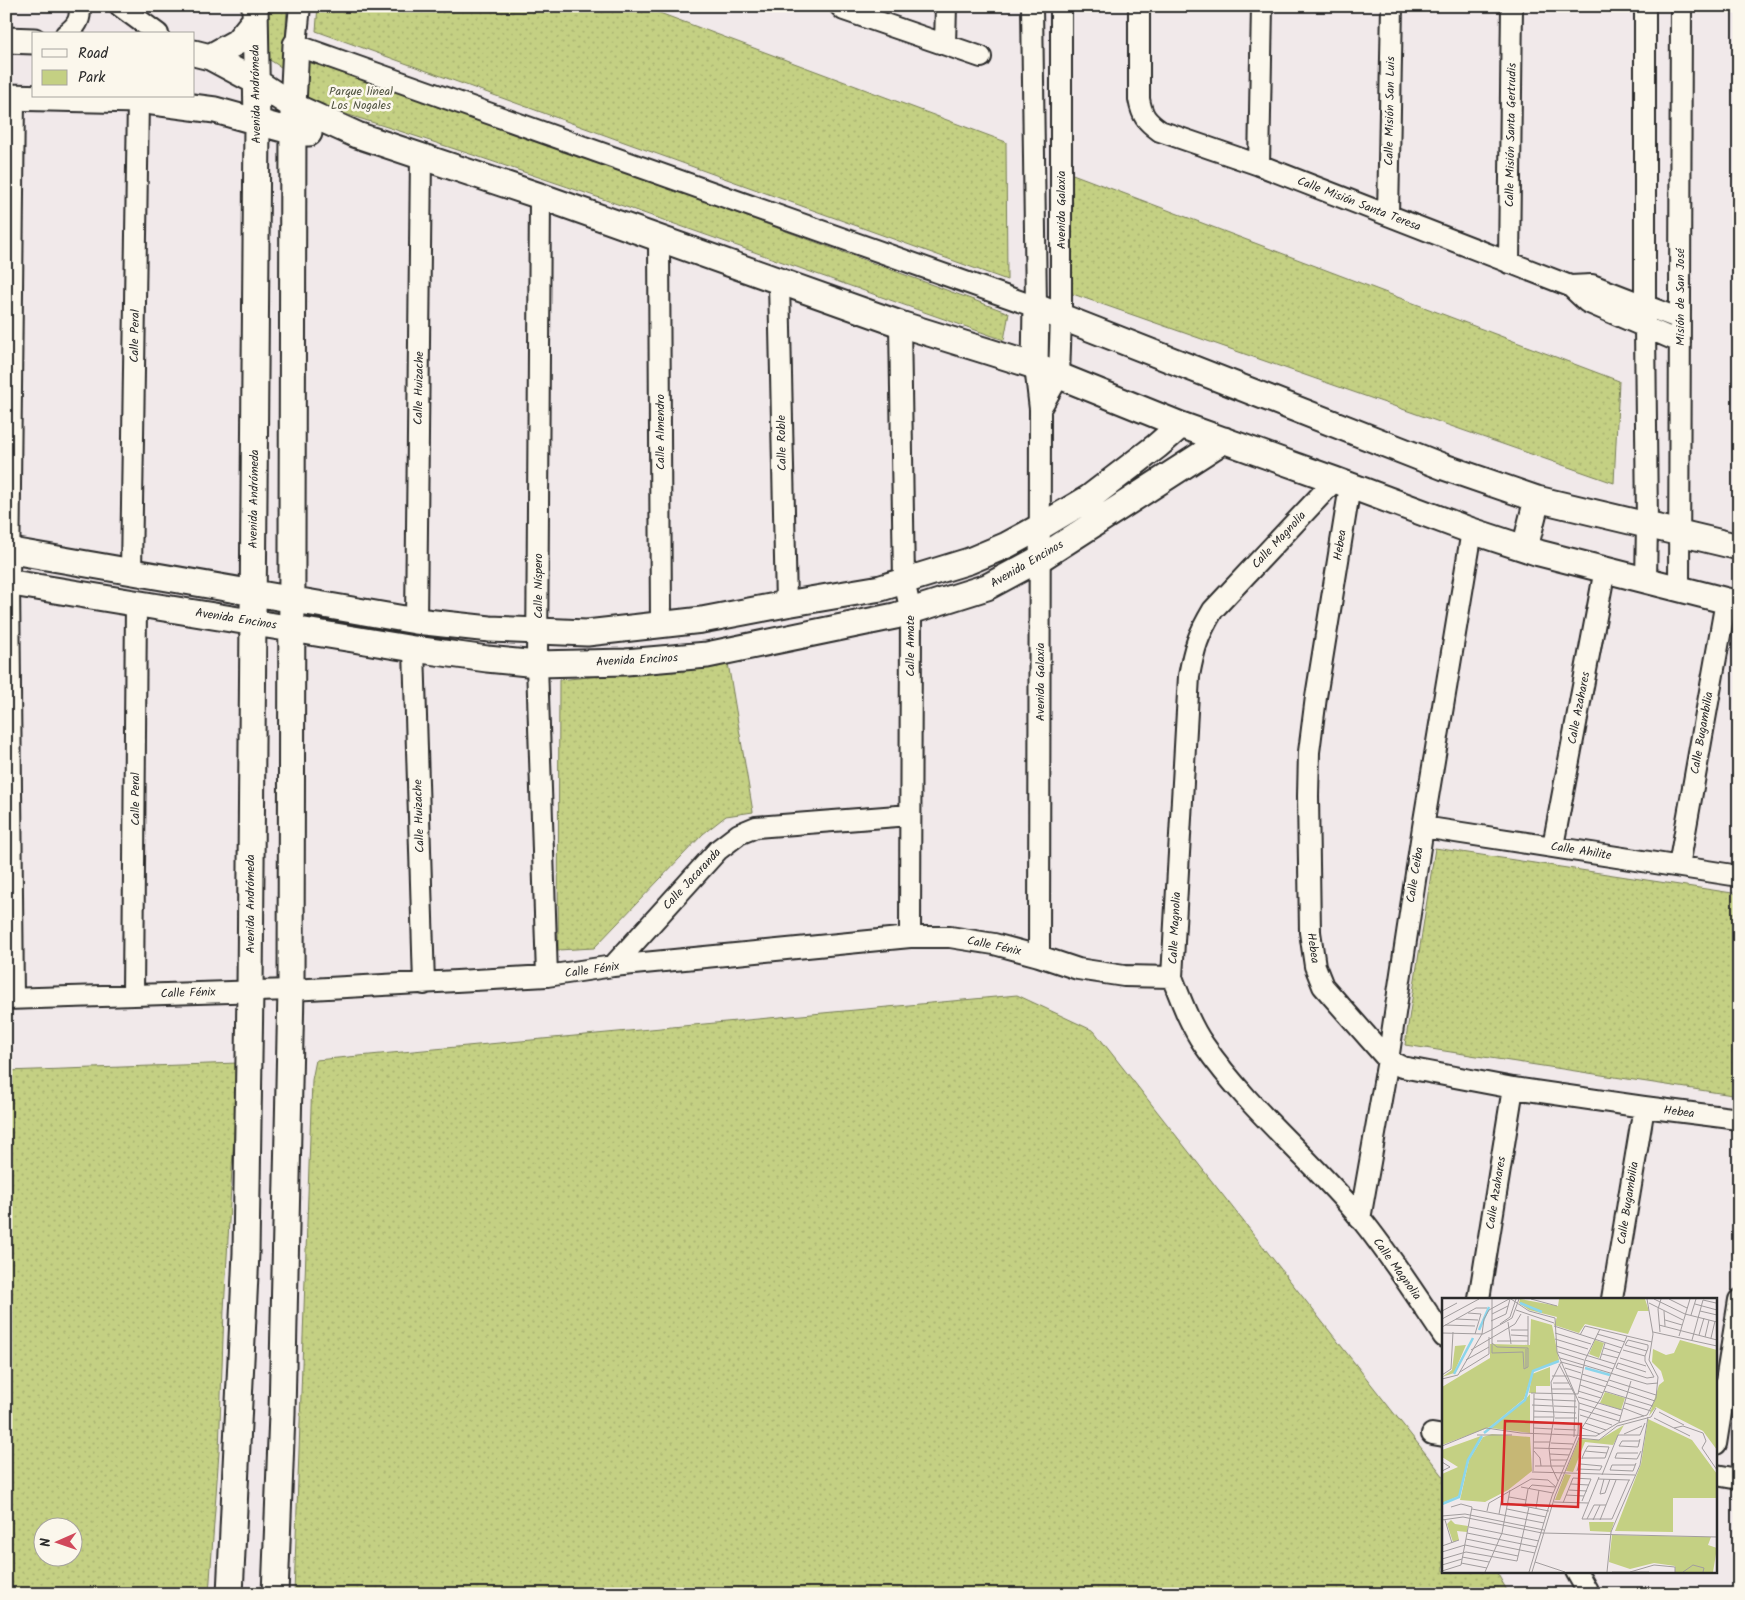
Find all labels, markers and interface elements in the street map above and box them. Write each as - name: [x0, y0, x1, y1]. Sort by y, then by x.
- legend: [32, 32, 195, 98]
- text: Road: [78, 42, 109, 66]
- street label: Avenida Andrómeda: [246, 44, 266, 144]
- street label: Calle Misión San Luis: [1380, 56, 1400, 166]
- street label: Calle Misión Santa Gertrudis: [1500, 63, 1522, 207]
- text: Park: [78, 66, 106, 90]
- park label: Parque lineal Los Nogales: [329, 82, 393, 115]
- street label: Avenida Galaxia: [1052, 170, 1071, 249]
- street label: Calle Misión Santa Teresa: [1294, 172, 1424, 237]
- street label: Misión de San José: [1671, 247, 1690, 346]
- street label: Calle Peral: [125, 309, 145, 363]
- street label: Calle Huizache: [409, 350, 429, 425]
- street label: Calle Almendro: [651, 394, 670, 470]
- street label: Calle Roble: [772, 414, 792, 471]
- street label: Avenida Andrómeda: [244, 449, 264, 549]
- street label: Calle Magnolia: [1247, 507, 1311, 573]
- street label: Hebea: [1328, 528, 1352, 562]
- street label: Avenida Encinos: [987, 535, 1067, 593]
- street label: Calle Níspero: [529, 553, 548, 619]
- street label: Avenida Encinos: [194, 603, 278, 635]
- street label: Calle Amate: [901, 615, 920, 677]
- street label: Avenida Galaxia: [1031, 642, 1050, 721]
- street label: Avenida Encinos: [596, 648, 678, 672]
- street label: Calle Azahares: [1563, 670, 1595, 746]
- street label: Calle Bugambilia: [1685, 690, 1719, 776]
- street label: Calle Peral: [126, 772, 145, 826]
- street label: Calle Huizache: [408, 778, 430, 853]
- street label: Calle Ahilite: [1549, 837, 1613, 865]
- street label: Calle Jacaranda: [658, 843, 726, 914]
- street label: Calle Ceiba: [1401, 845, 1429, 904]
- street label: Avenida Andrómeda: [241, 854, 260, 954]
- street label: Calle Magnolia: [1164, 891, 1186, 965]
- street label: Calle Fénix: [965, 931, 1024, 961]
- street label: Hebea: [1301, 931, 1325, 965]
- street label: Calle Fénix: [564, 957, 621, 983]
- street label: Calle Fénix: [160, 983, 217, 1003]
- street label: Hebea: [1663, 1101, 1696, 1123]
- street label: Calle Azahares: [1481, 1155, 1511, 1231]
- street label: Calle Bugambilia: [1612, 1160, 1644, 1246]
- street label: Calle Magnolia: [1368, 1234, 1426, 1304]
- inset map: [1442, 1298, 1718, 1572]
- north arrow: [32, 1518, 82, 1568]
- text: N: [35, 1537, 57, 1547]

